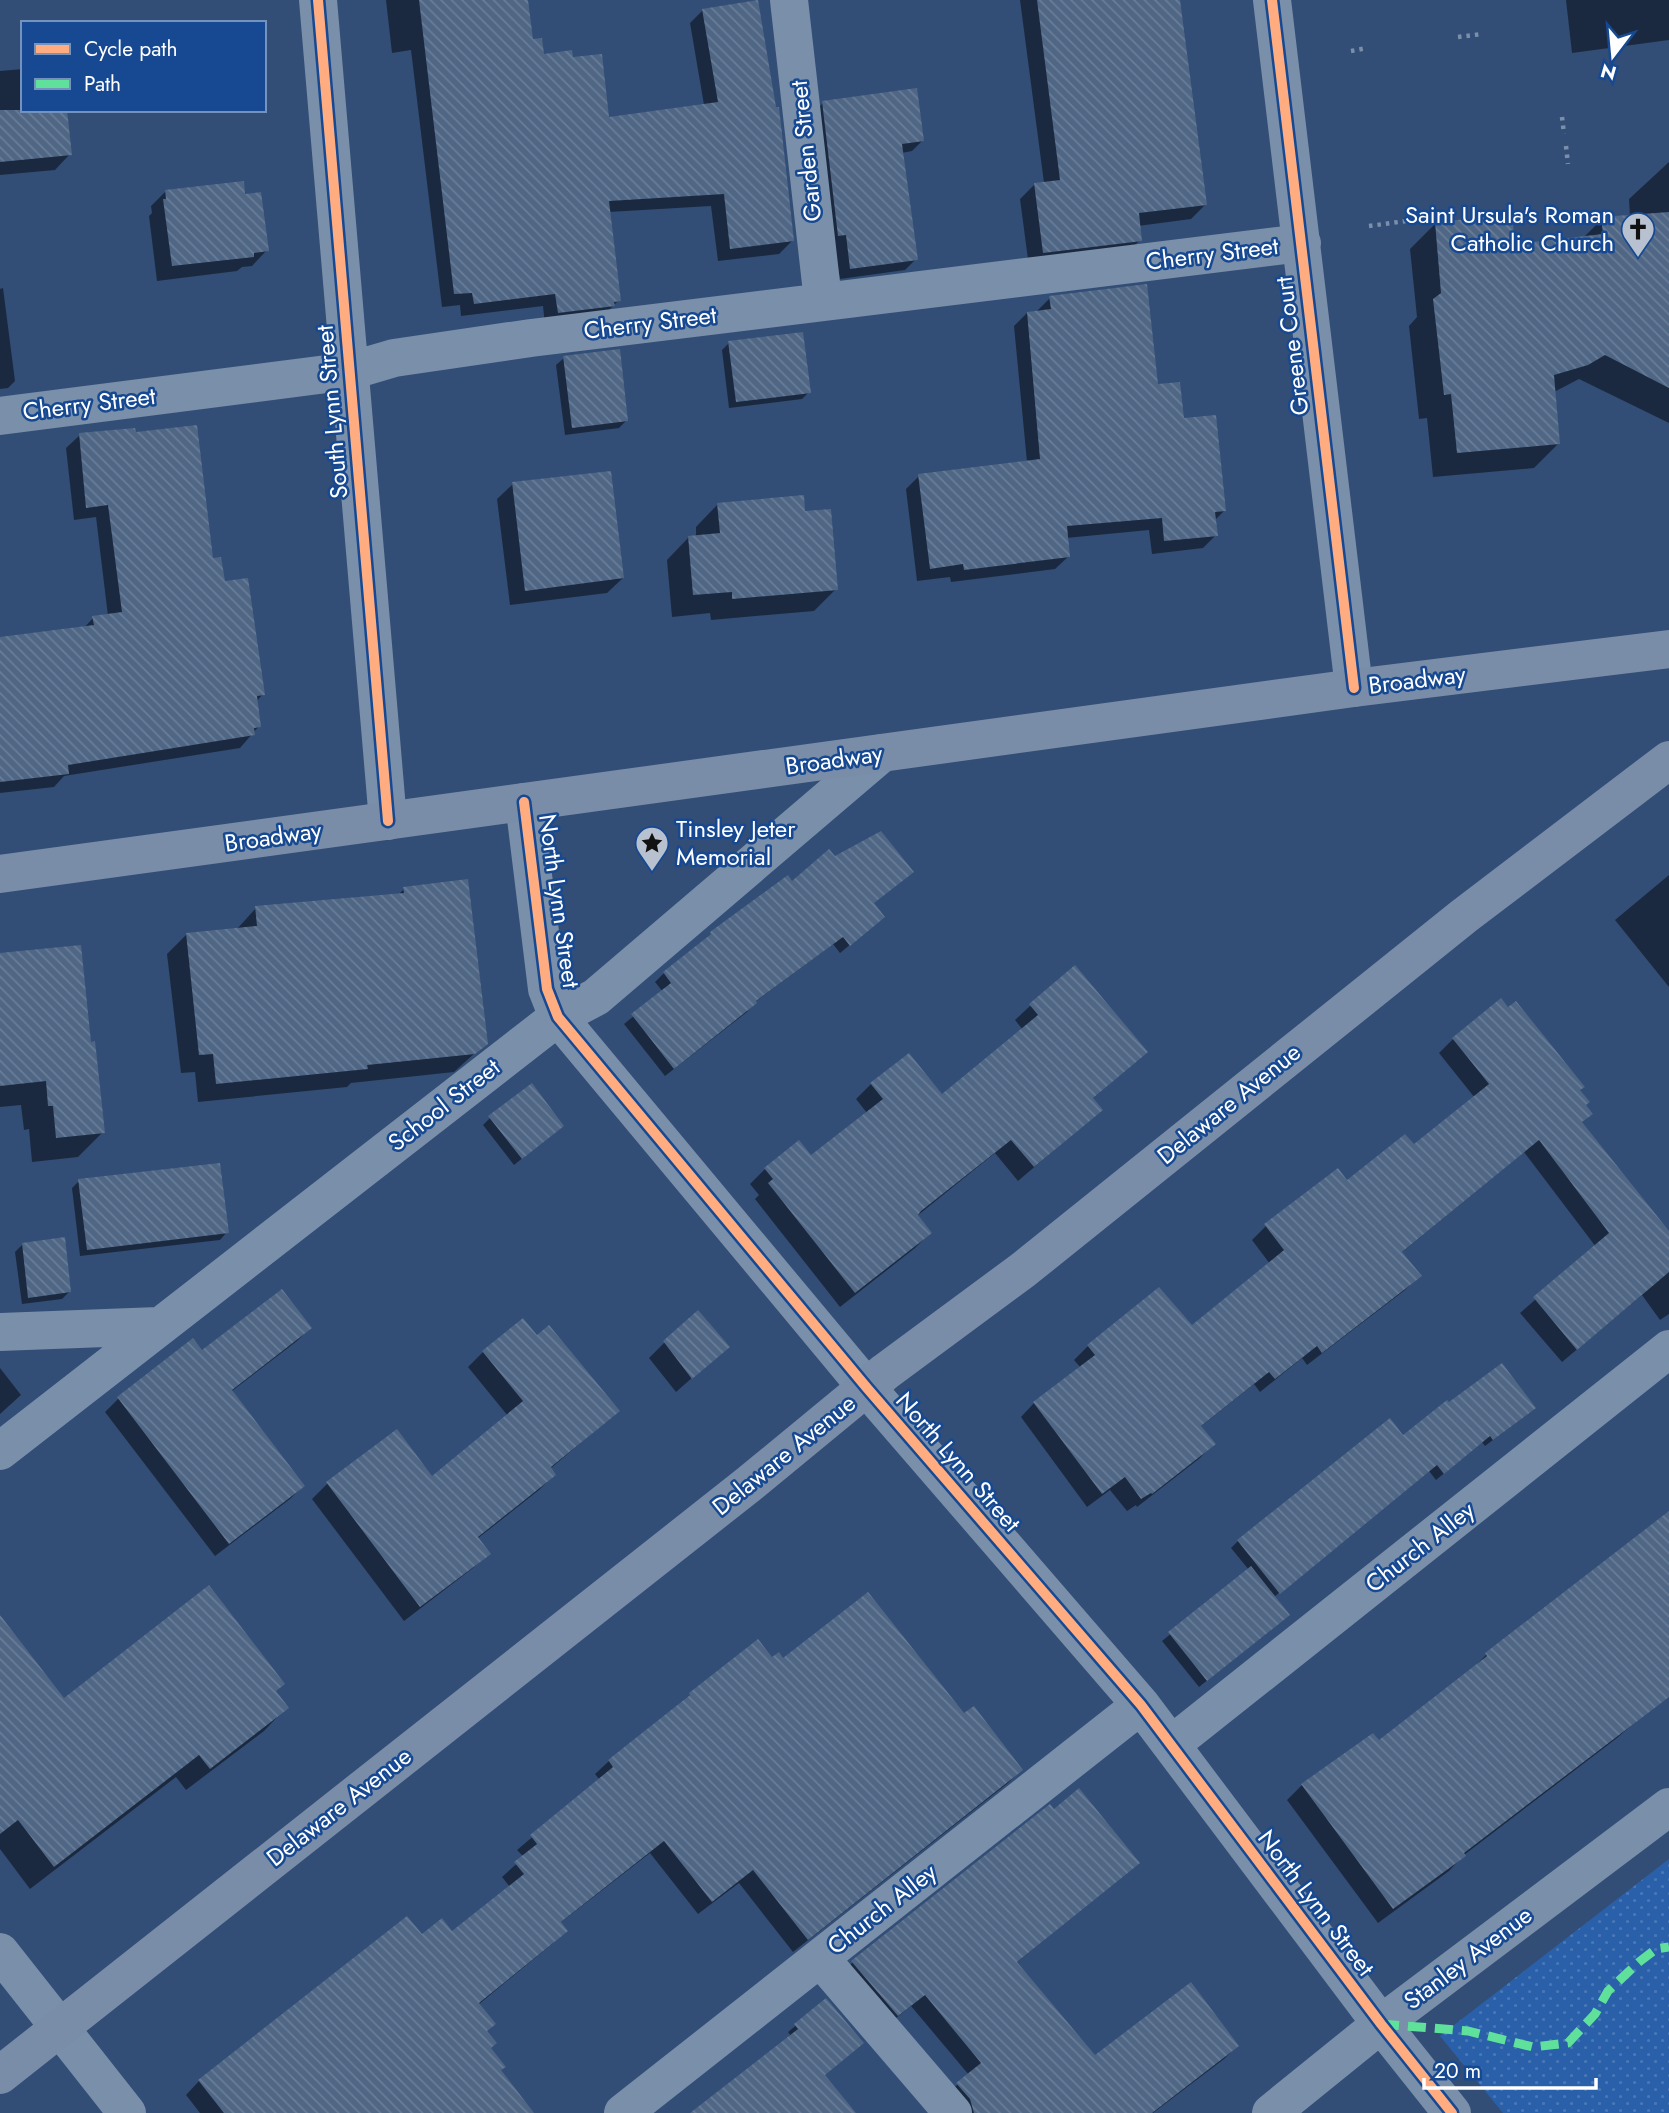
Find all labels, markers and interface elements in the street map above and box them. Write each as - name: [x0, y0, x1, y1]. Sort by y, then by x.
- legend: [21, 21, 266, 112]
- north arrow: [1578, 21, 1648, 91]
- text: Cycle path: [84, 34, 177, 64]
- text: N: [1597, 57, 1619, 87]
- text: Path: [84, 69, 121, 99]
- street label: Garden Street: [781, 79, 830, 223]
- place label: Saint Ursula's Roman Catholic Church: [1405, 197, 1614, 260]
- church icon: Saint Ursula's Roman Catholic Church: [1619, 210, 1657, 259]
- street label: Cherry Street: [1143, 228, 1281, 279]
- street label: Greene Court: [1266, 274, 1317, 417]
- street label: Cherry Street: [581, 297, 719, 348]
- street label: South Lynn Street: [306, 323, 357, 500]
- street label: Cherry Street: [20, 378, 158, 429]
- street label: Broadway: [1366, 656, 1468, 703]
- street label: Broadway: [783, 735, 885, 784]
- place label: Tinsley Jeter Memorial: [676, 811, 796, 874]
- street label: Broadway: [222, 812, 324, 861]
- street label: North Lynn Street: [530, 812, 589, 990]
- place icon: Tinsley Jeter Memorial: [633, 824, 671, 873]
- street label: Delaware Avenue: [1149, 1035, 1308, 1172]
- street label: School Street: [380, 1050, 507, 1159]
- street label: North Lynn Street: [888, 1384, 1029, 1539]
- street label: Delaware Avenue: [704, 1386, 863, 1523]
- street label: Church Alley: [1358, 1492, 1482, 1600]
- street label: Delaware Avenue: [259, 1739, 419, 1874]
- street label: North Lynn Street: [1250, 1822, 1383, 1983]
- street label: Church Alley: [820, 1854, 944, 1962]
- street label: Stanley Avenue: [1396, 1898, 1539, 2018]
- scale bar: [1424, 2046, 1596, 2090]
- text: 20 m: [1434, 2056, 1481, 2086]

